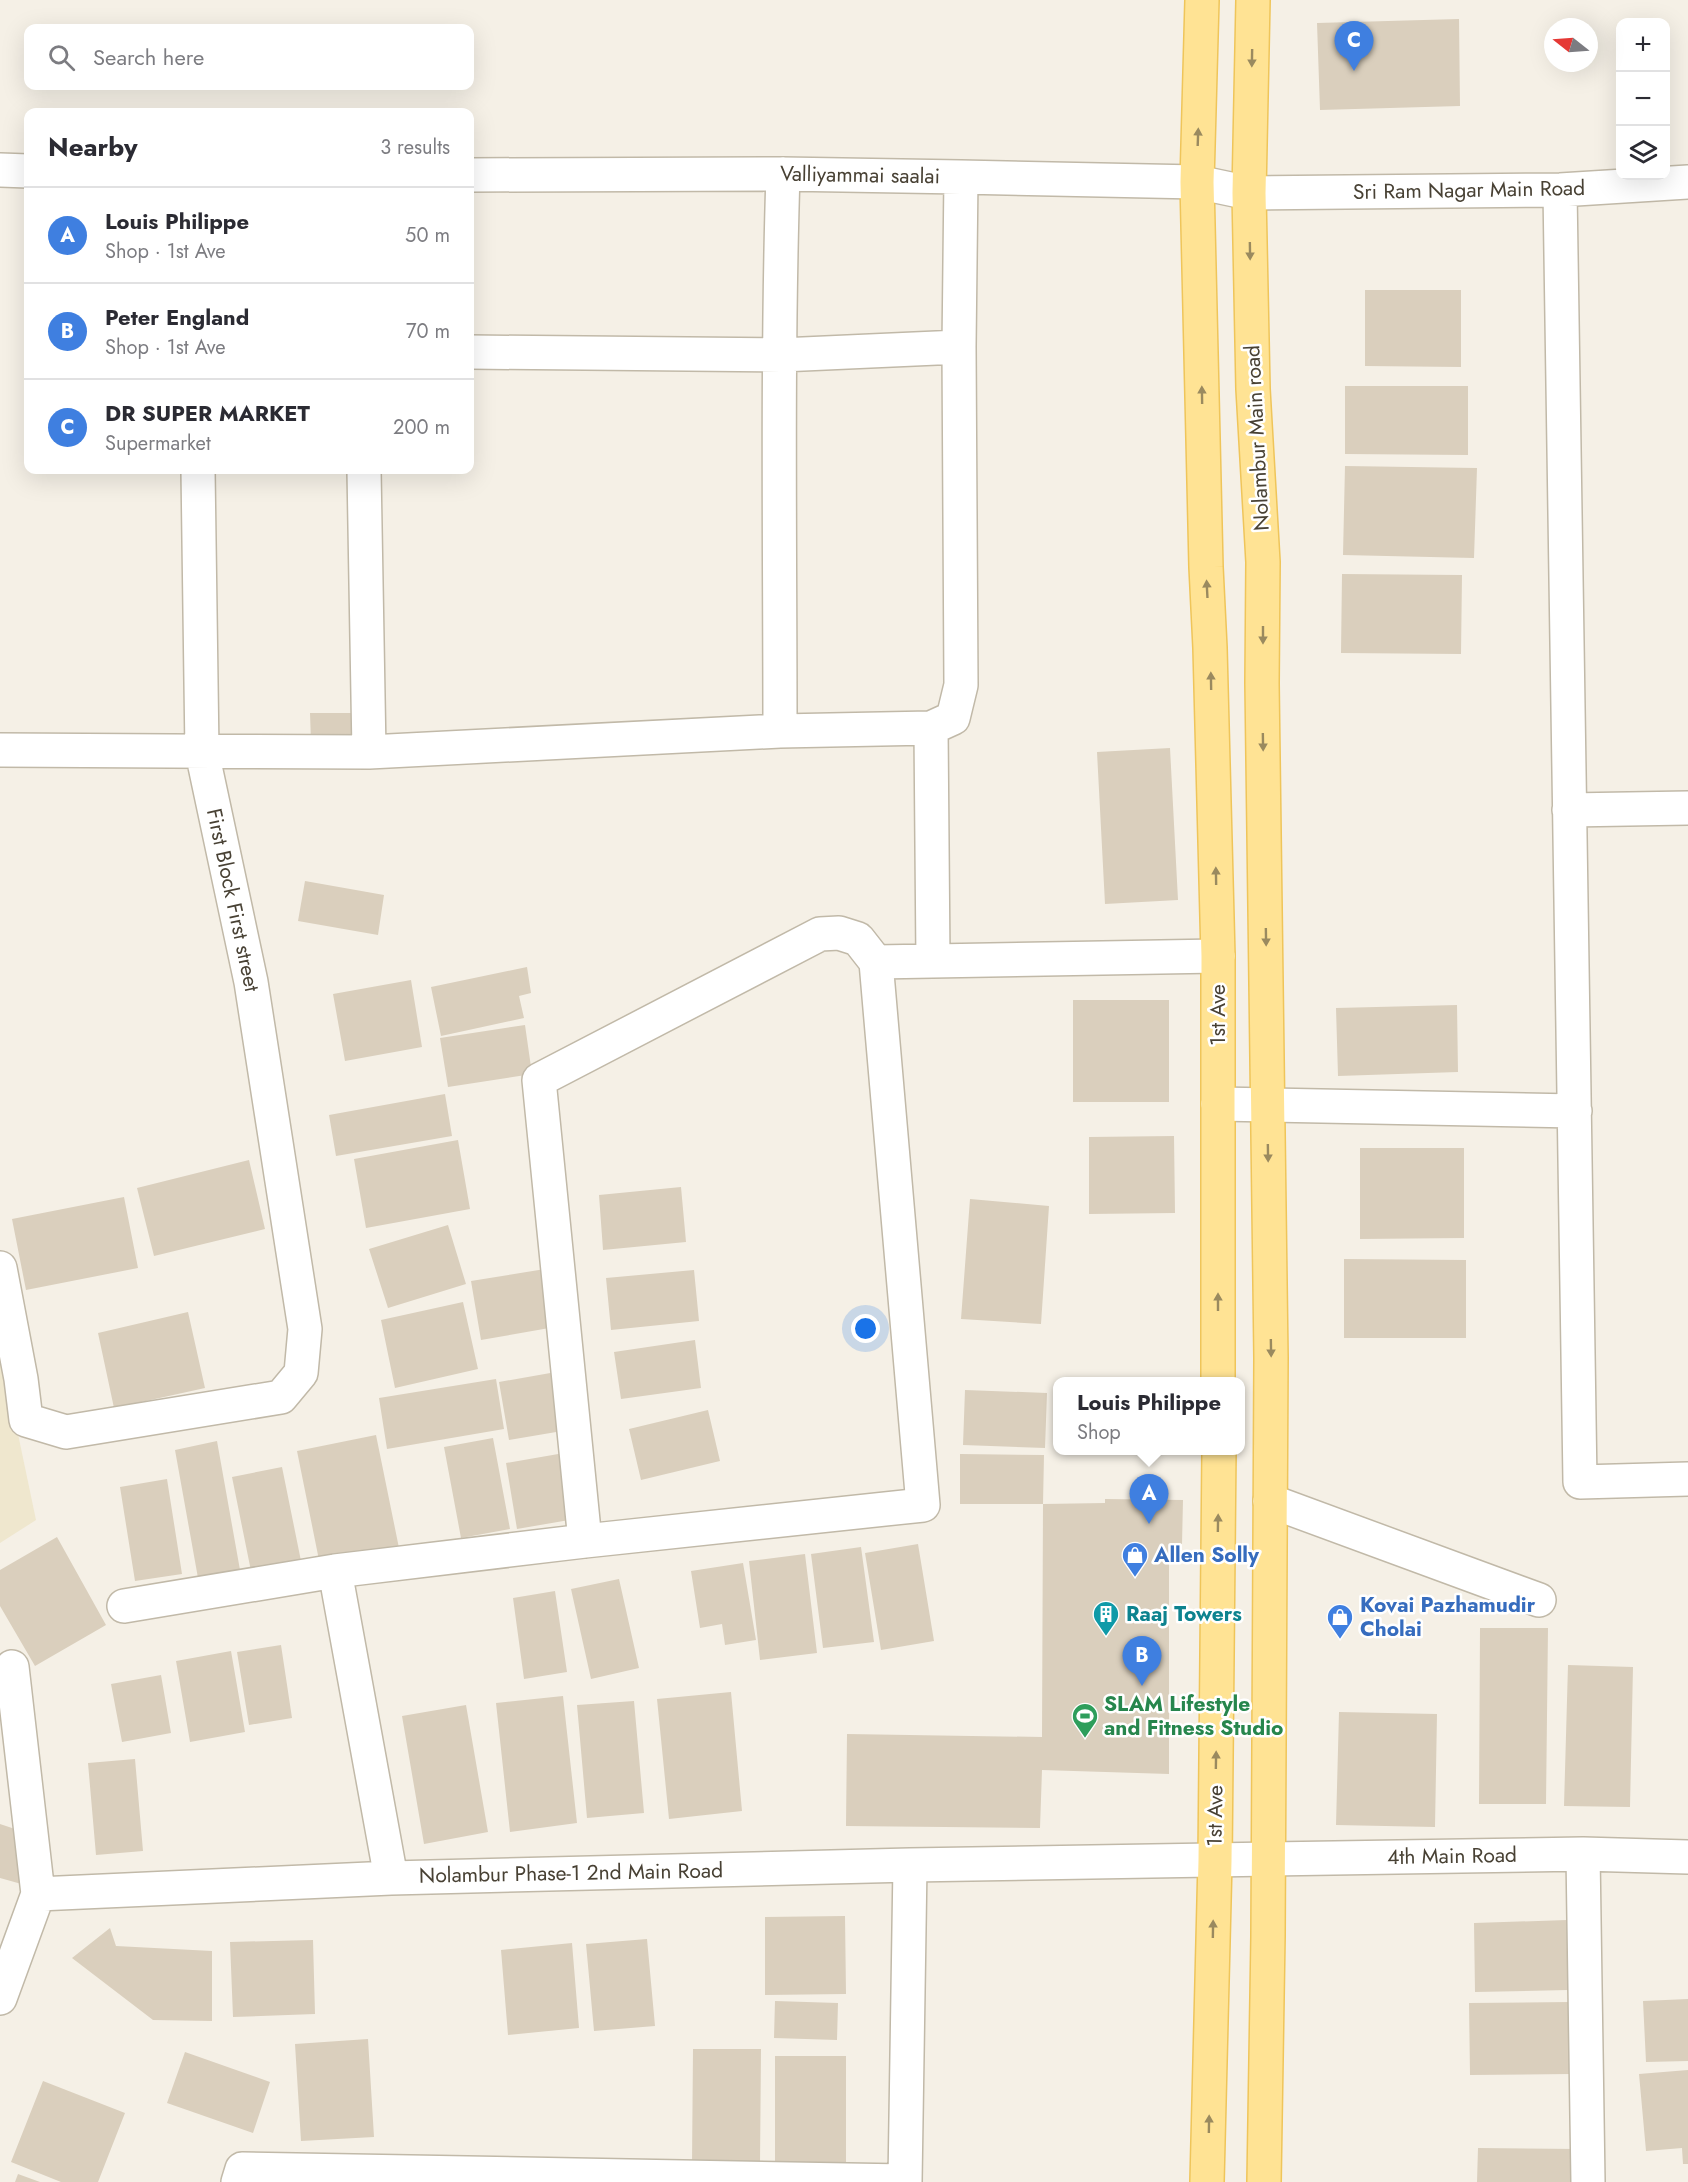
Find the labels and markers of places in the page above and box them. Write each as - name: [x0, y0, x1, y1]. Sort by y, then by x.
- pin: C: [1334, 22, 1374, 71]
- pin: A: [1130, 1474, 1168, 1524]
- shop icon: Allen Solly: [1120, 1540, 1150, 1578]
- place label: Allen Solly: [1153, 1540, 1260, 1570]
- place label: Kovai Pazhamudir Cholai: [1360, 1590, 1536, 1644]
- building icon: Raaj Towers: [1091, 1599, 1121, 1637]
- place label: Raaj Towers: [1126, 1599, 1242, 1629]
- shop icon: Kovai Pazhamudir Cholai: [1325, 1602, 1355, 1640]
- pin: B: [1122, 1636, 1162, 1686]
- place label: SLAM Lifestyle and Fitness Studio: [1104, 1689, 1283, 1743]
- sports icon: SLAM Lifestyle and Fitness Studio: [1070, 1701, 1100, 1739]

